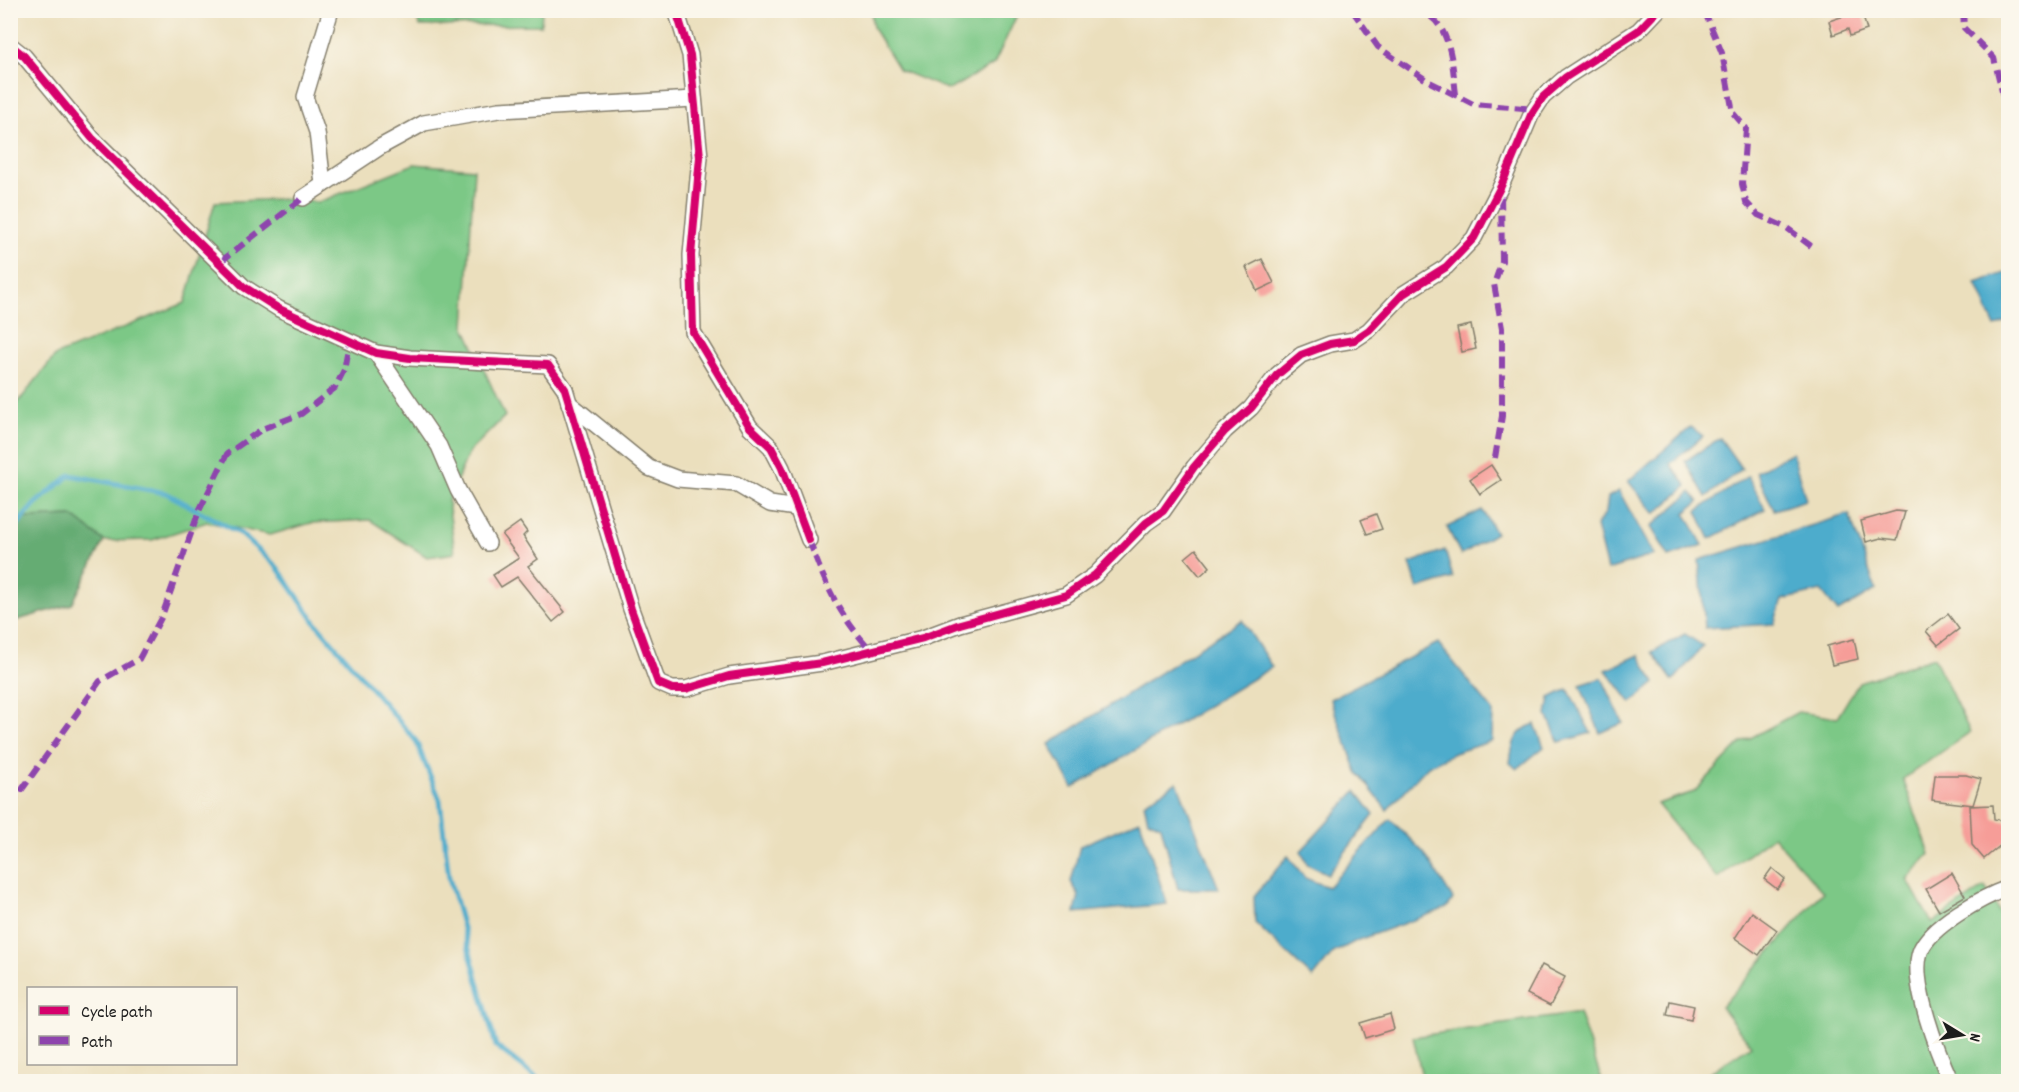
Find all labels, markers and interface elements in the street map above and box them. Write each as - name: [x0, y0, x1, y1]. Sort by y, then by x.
- legend: [27, 987, 237, 1065]
- text: Cycle path: [81, 1001, 152, 1026]
- north arrow: [1932, 1005, 1992, 1065]
- text: Path: [81, 1031, 113, 1056]
- text: N: [1962, 1031, 1986, 1044]

